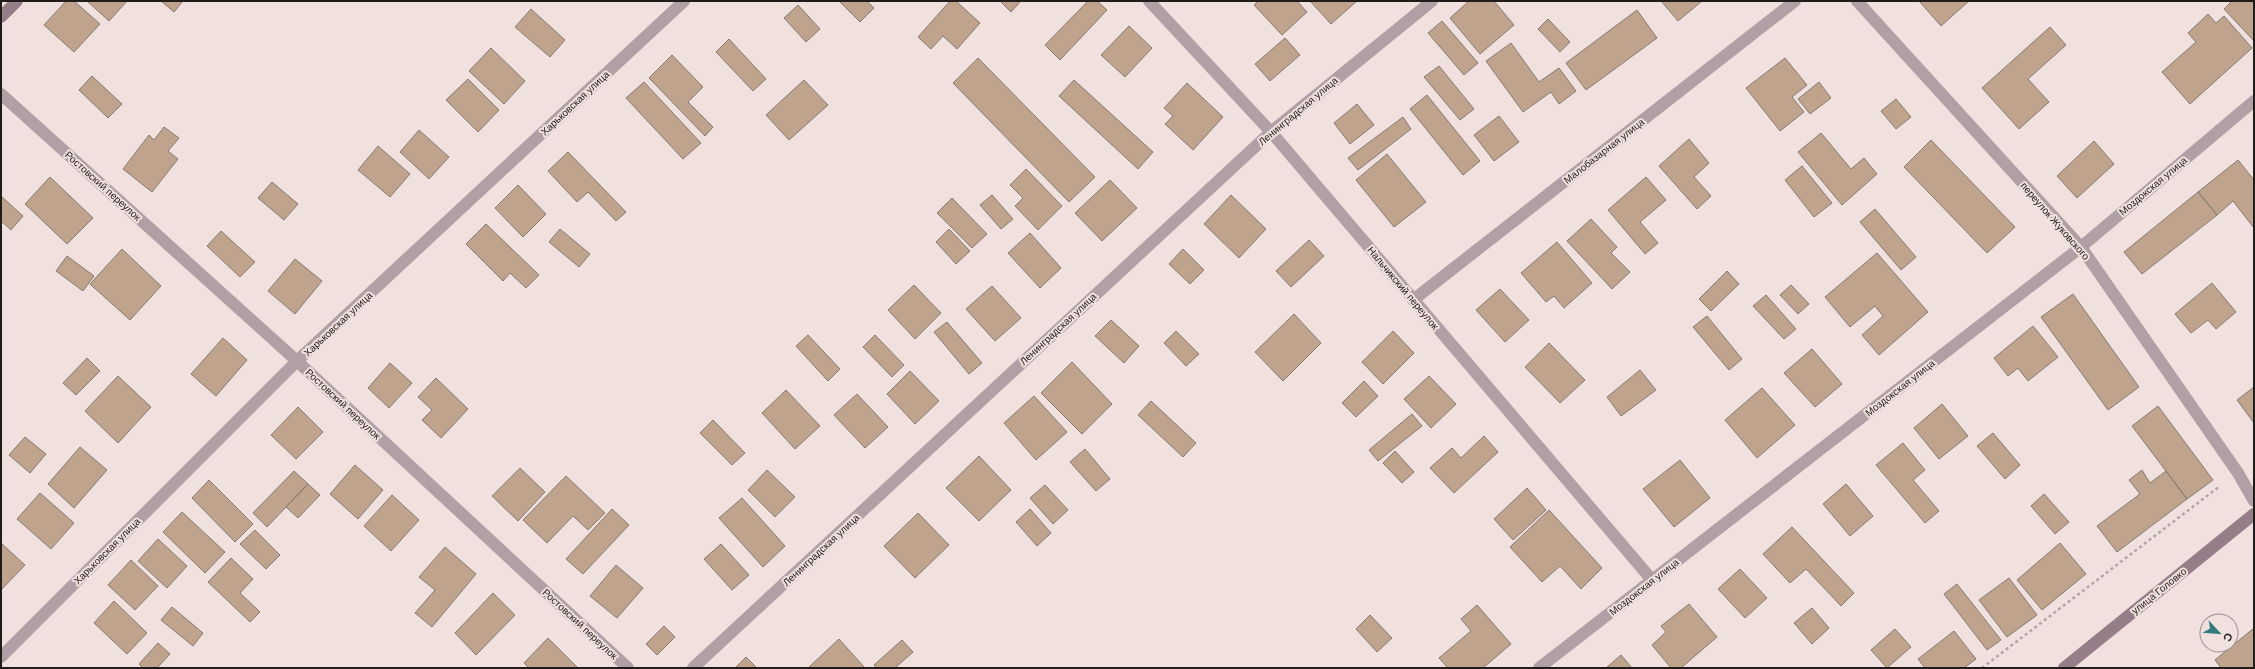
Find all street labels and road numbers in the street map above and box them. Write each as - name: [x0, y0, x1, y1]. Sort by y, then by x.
- street label: Харьковская улица: [539, 68, 612, 137]
- street label: Ленинградская улица: [1256, 74, 1340, 147]
- street label: Малобазарная улица: [1562, 116, 1647, 186]
- street label: Ростовский переулок: [63, 149, 144, 223]
- street label: Моздокская улица: [2117, 154, 2189, 218]
- street label: переулок Жуковского: [2018, 180, 2092, 262]
- street label: Нальчикский переулок: [1365, 244, 1441, 332]
- street label: Харьковская улица: [302, 289, 375, 358]
- street label: Ленинградская улица: [1018, 291, 1099, 367]
- street label: Моздокская улица: [1863, 357, 1937, 418]
- street label: Ростовский переулок: [303, 367, 383, 442]
- street label: Ленинградская улица: [781, 512, 862, 588]
- street label: Харьковская улица: [72, 515, 143, 586]
- street label: Моздокская улица: [1607, 556, 1681, 617]
- street label: улица Головко: [2129, 565, 2189, 616]
- street label: Ростовский переулок: [540, 587, 620, 662]

